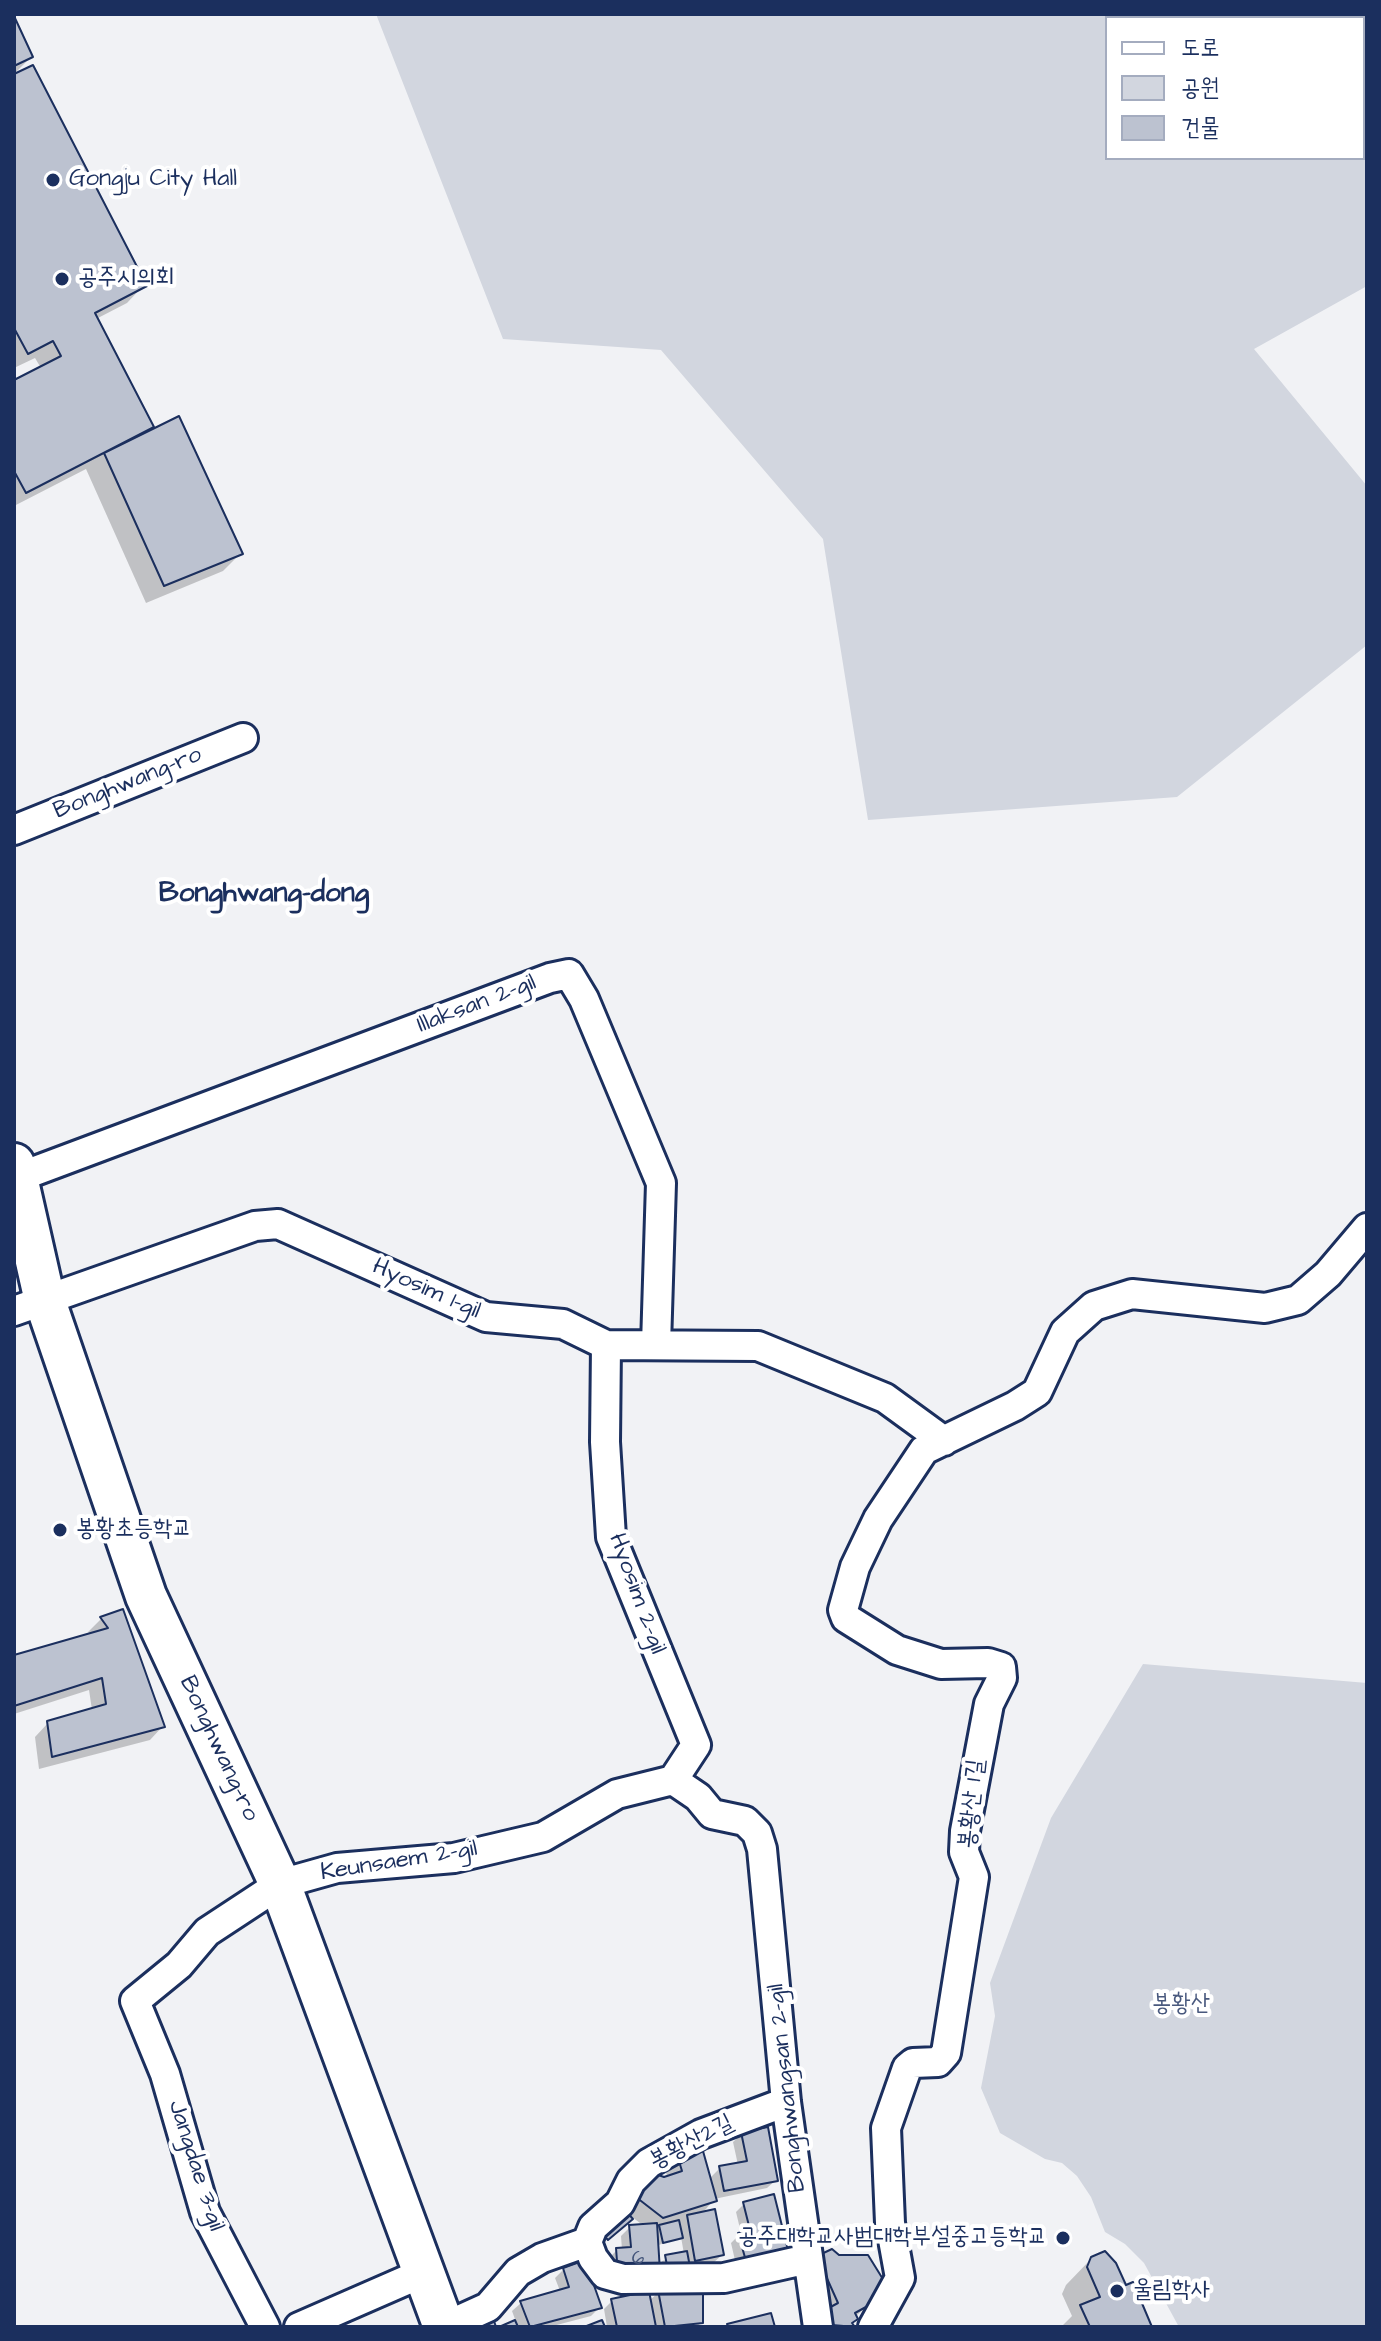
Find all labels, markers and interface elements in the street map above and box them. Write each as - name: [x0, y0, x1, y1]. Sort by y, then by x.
- legend: [1105, 16, 1365, 160]
- text: 도로: [1181, 31, 1220, 65]
- text: 공원: [1181, 71, 1220, 105]
- text: 건물: [1181, 111, 1220, 145]
- place label: Gongju City Hall: [69, 166, 237, 194]
- marker: Gongju City Hall: [44, 171, 62, 189]
- place label: 공주시의회: [78, 265, 175, 293]
- marker: 공주시의회: [53, 270, 71, 288]
- street label: Bonghwang-ro: [50, 741, 206, 827]
- district label: Bonghwang-dong: [159, 878, 369, 912]
- street label: Illaksan 2-gil: [414, 969, 540, 1041]
- street label: Hyosim 1-gil: [367, 1253, 485, 1327]
- place label: 봉황초등학교: [76, 1516, 192, 1544]
- marker: 봉황초등학교: [51, 1521, 69, 1539]
- street label: Hyosim 2-gil: [601, 1530, 671, 1658]
- street label: Bonghwang-ro: [172, 1672, 264, 1826]
- street label: 봉황산 1길: [954, 1758, 992, 1850]
- street label: Keunsaem 2-gil: [319, 1835, 479, 1889]
- street label: Bonghwangsan 2-gil: [763, 1982, 813, 2194]
- park label: 봉황산: [1152, 1991, 1210, 2019]
- street label: Jangdae 3-gil: [160, 2097, 230, 2235]
- street label: 봉황산2길: [645, 2110, 739, 2176]
- place label: 공주대학교사범대학부설중고등학교: [738, 2224, 1047, 2252]
- marker: 공주대학교사범대학부설중고등학교: [1054, 2229, 1072, 2247]
- house number: 6: [632, 2248, 644, 2272]
- place label: 울림학사: [1133, 2277, 1210, 2305]
- marker: 울림학사: [1108, 2282, 1126, 2300]

